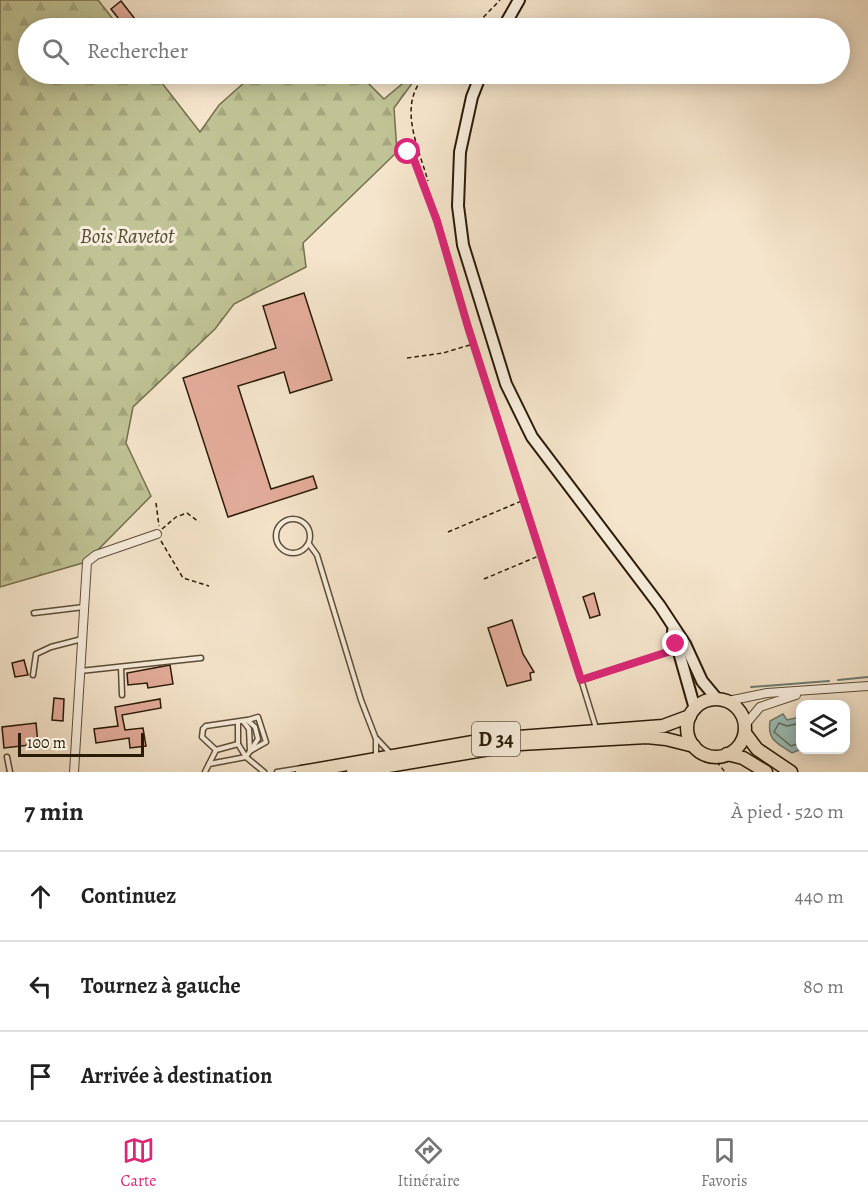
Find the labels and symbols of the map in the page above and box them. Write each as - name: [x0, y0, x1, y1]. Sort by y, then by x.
- route start: [394, 138, 420, 164]
- park label: Bois Ravetot: [80, 222, 175, 250]
- route end: [662, 630, 688, 656]
- road number: D 34: [472, 722, 520, 756]
- scale bar: [18, 730, 144, 758]

